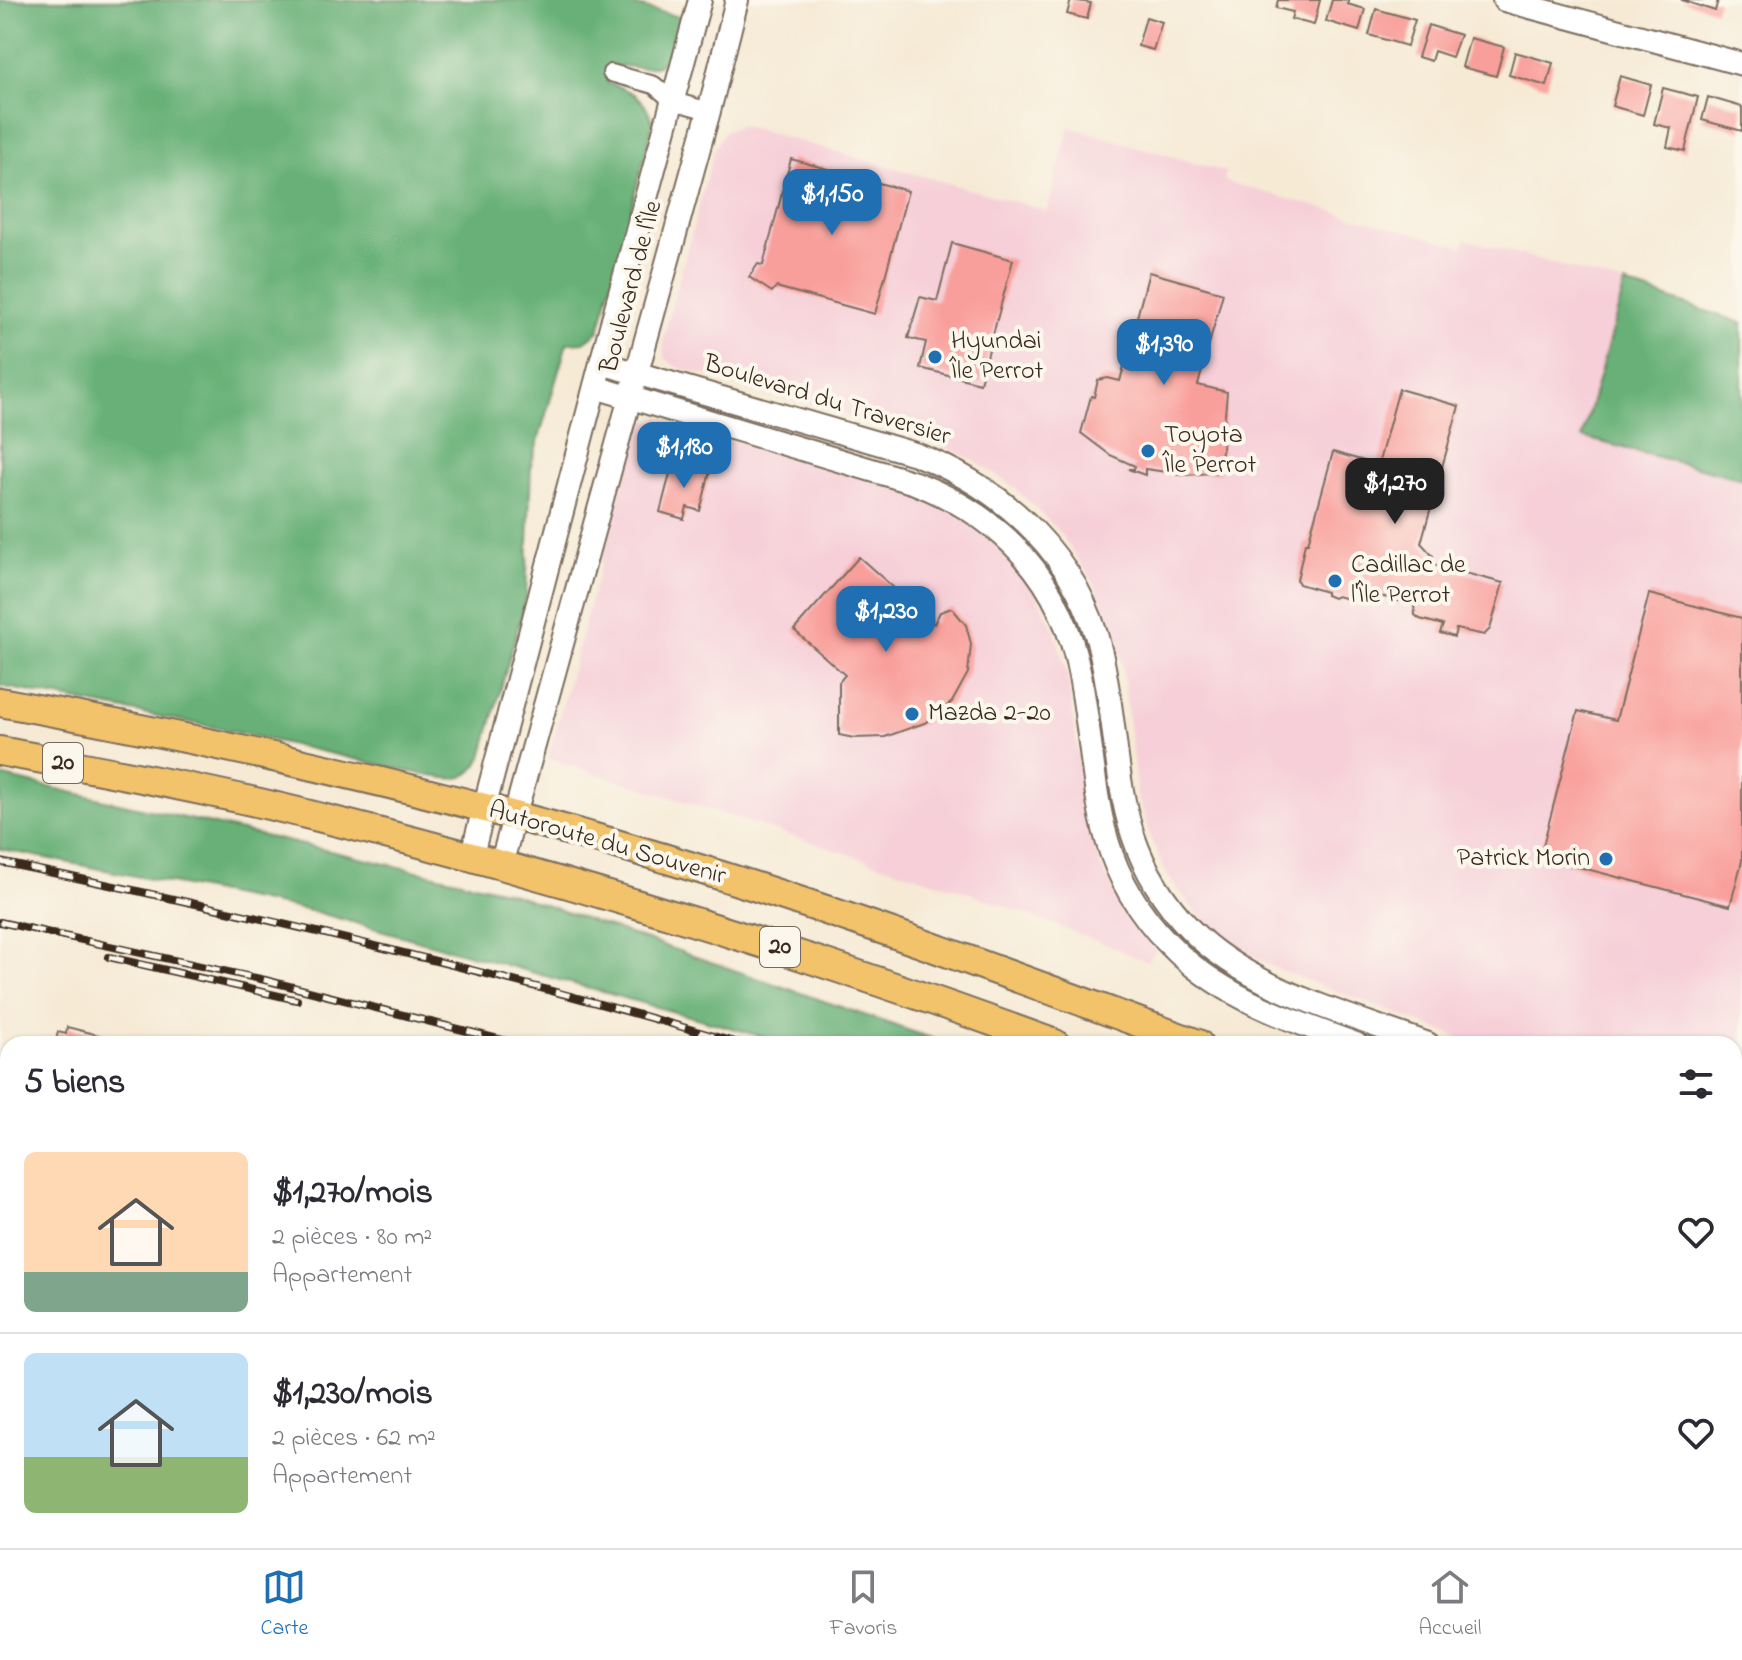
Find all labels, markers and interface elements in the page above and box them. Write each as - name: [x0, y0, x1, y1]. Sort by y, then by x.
- pin: $1,150: [767, 169, 897, 237]
- text: $1,150: [801, 176, 863, 214]
- street label: Boulevard de l'Île: [590, 196, 673, 378]
- pin: $1,390: [1099, 319, 1229, 387]
- place label: Hyundai Île Perrot: [949, 323, 1043, 391]
- text: $1,390: [1135, 326, 1193, 364]
- street label: Boulevard du Traversier: [698, 345, 956, 457]
- marker: Hyundai Île Perrot: [926, 348, 944, 366]
- place label: Toyota Île Perrot: [1162, 417, 1256, 485]
- pin: $1,180: [619, 422, 749, 490]
- text: $1,180: [655, 429, 713, 467]
- marker: Toyota Île Perrot: [1139, 442, 1157, 460]
- pin: $1,270: [1330, 458, 1460, 526]
- text: $1,270: [1363, 465, 1427, 503]
- place label: Cadillac de l'Île Perrot: [1351, 547, 1466, 615]
- marker: Cadillac de l'Île Perrot: [1326, 572, 1344, 590]
- pin: $1,230: [821, 586, 951, 654]
- text: $1,230: [854, 593, 918, 631]
- place label: Mazda 2-20: [928, 695, 1051, 733]
- marker: Mazda 2-20: [903, 705, 921, 723]
- road number: 20: [43, 743, 83, 783]
- street label: Autoroute du Souvenir: [484, 792, 731, 896]
- place label: Patrick Morin: [1457, 840, 1590, 878]
- marker: Patrick Morin: [1597, 850, 1615, 868]
- road number: 20: [760, 927, 800, 967]
- text: 5 biens: [24, 1059, 125, 1109]
- icon: filters: [1674, 1062, 1718, 1106]
- text: $1,270/mois: [272, 1169, 433, 1219]
- icon: home: [88, 1184, 184, 1280]
- icon: heart: [1674, 1210, 1718, 1254]
- text: 2 pièces · 80 m²: [272, 1219, 432, 1257]
- text: Appartement: [272, 1257, 412, 1295]
- text: $1,230/mois: [272, 1370, 433, 1420]
- icon: home: [88, 1385, 184, 1481]
- icon: heart: [1674, 1411, 1718, 1455]
- text: 2 pièces · 62 m²: [272, 1420, 436, 1458]
- text: Appartement: [272, 1458, 412, 1496]
- tab: Carte: [260, 1565, 308, 1645]
- tab: Favoris: [829, 1565, 897, 1645]
- tab: Accueil: [1418, 1565, 1482, 1645]

